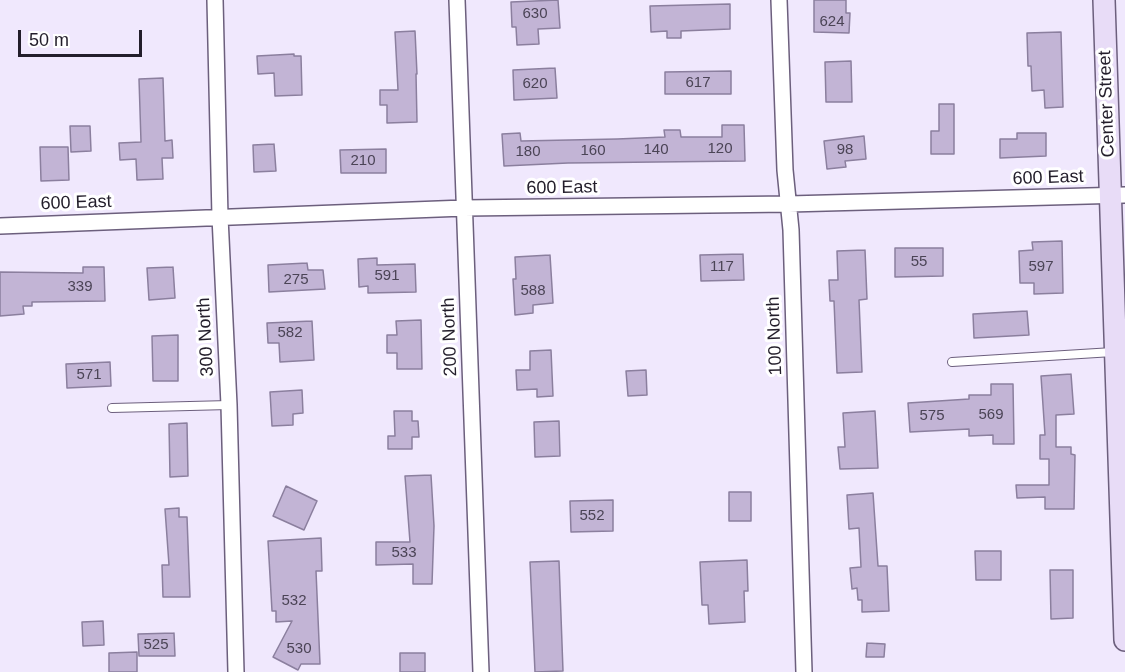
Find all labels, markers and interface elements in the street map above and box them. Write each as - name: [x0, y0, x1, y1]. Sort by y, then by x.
- house number: 630: [522, 5, 548, 23]
- house number: 624: [819, 13, 845, 31]
- scale bar: [21, 18, 146, 56]
- text: 50 m: [29, 30, 69, 50]
- street label: Center Street: [1094, 50, 1120, 158]
- house number: 617: [685, 74, 711, 92]
- house number: 620: [522, 75, 548, 93]
- house number: 120: [707, 140, 733, 158]
- house number: 140: [643, 141, 669, 159]
- house number: 98: [837, 141, 853, 159]
- house number: 160: [580, 142, 606, 160]
- house number: 180: [515, 143, 541, 161]
- house number: 210: [350, 152, 376, 170]
- street label: 600 East: [1012, 166, 1084, 190]
- street label: 600 East: [526, 177, 598, 199]
- street label: 600 East: [40, 191, 112, 215]
- house number: 55: [911, 253, 927, 271]
- house number: 117: [710, 258, 734, 276]
- house number: 597: [1028, 258, 1054, 276]
- house number: 591: [374, 267, 400, 285]
- house number: 275: [283, 271, 309, 289]
- house number: 339: [67, 278, 93, 296]
- house number: 588: [520, 282, 546, 300]
- street label: 100 North: [763, 296, 787, 376]
- street label: 300 North: [193, 297, 219, 377]
- street label: 200 North: [438, 297, 462, 377]
- house number: 582: [277, 324, 303, 342]
- house number: 571: [76, 366, 102, 384]
- house number: 569: [978, 406, 1004, 424]
- house number: 575: [919, 407, 945, 425]
- house number: 552: [579, 507, 605, 525]
- house number: 533: [391, 544, 417, 562]
- house number: 532: [281, 592, 307, 610]
- house number: 525: [143, 636, 169, 654]
- house number: 530: [286, 640, 312, 658]

